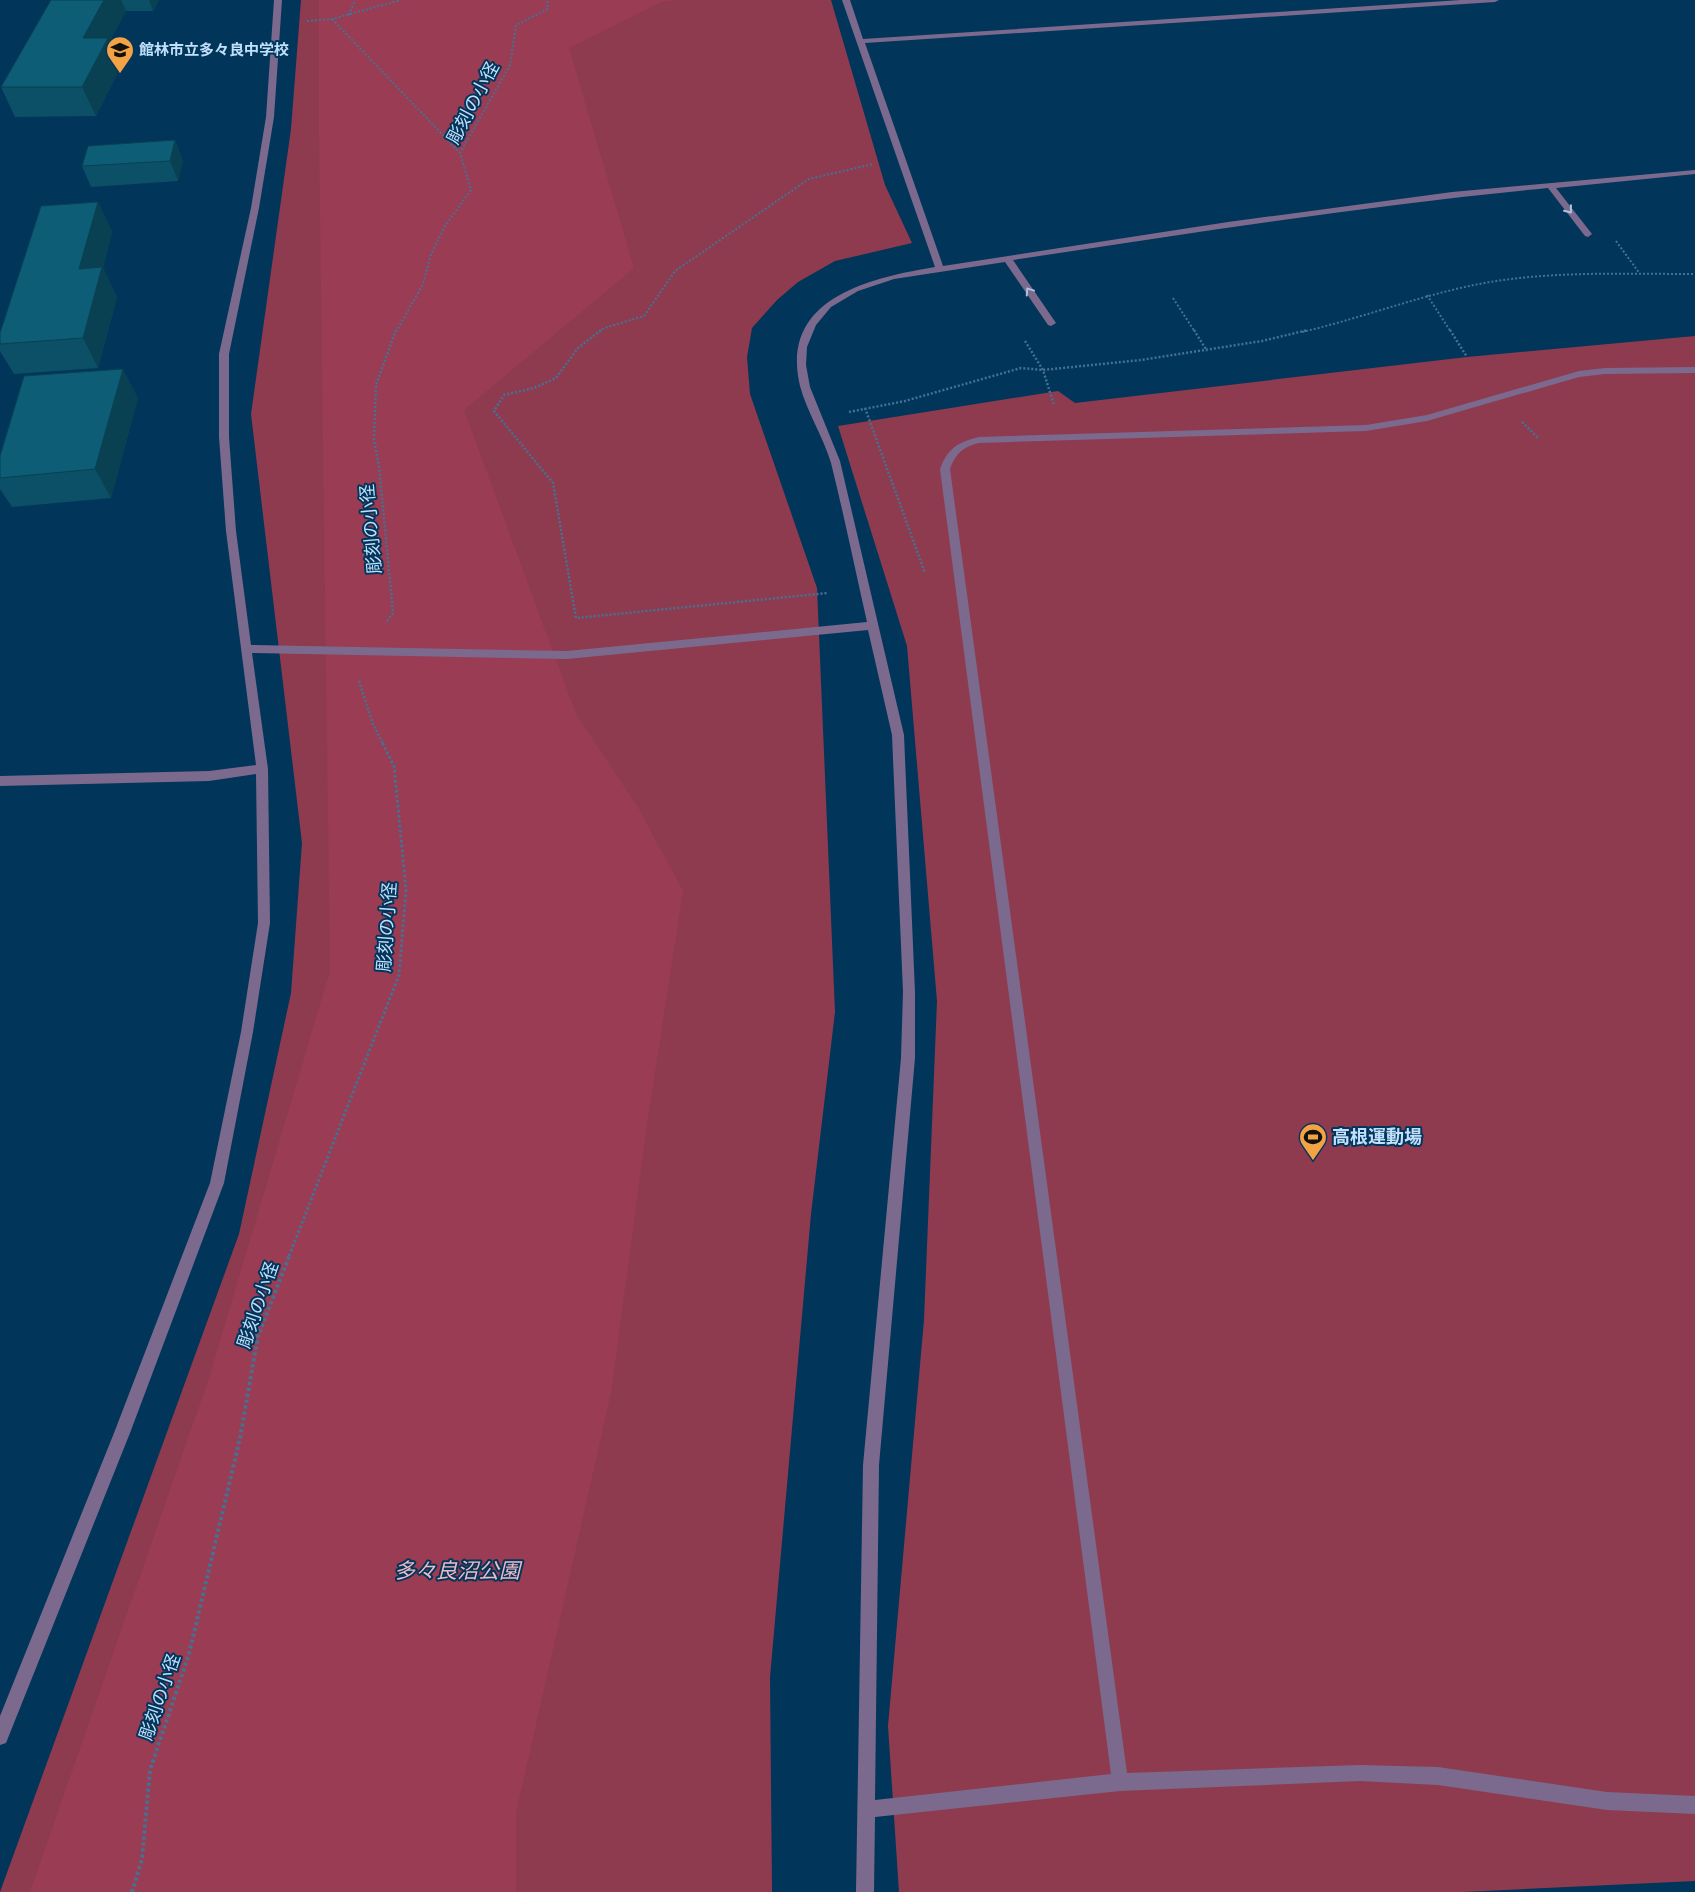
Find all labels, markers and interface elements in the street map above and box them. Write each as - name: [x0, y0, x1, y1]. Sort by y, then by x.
- school or university icon: 館林市立多々良中学校: [105, 35, 135, 74]
- place label: 館林市立多々良中学校: [139, 39, 289, 59]
- street label: 彫刻の小径: [440, 57, 504, 148]
- one-way arrow: [1564, 204, 1572, 213]
- one-way arrow: [1026, 288, 1036, 297]
- street label: 彫刻の小径: [354, 483, 386, 575]
- street label: 彫刻の小径: [371, 881, 401, 973]
- sports icon: 高根運動場: [1298, 1122, 1328, 1161]
- place label: 高根運動場: [1332, 1124, 1422, 1148]
- street label: 彫刻の小径: [231, 1258, 283, 1351]
- park label: 多々良沼公園: [394, 1556, 523, 1584]
- street label: 彫刻の小径: [133, 1650, 185, 1743]

